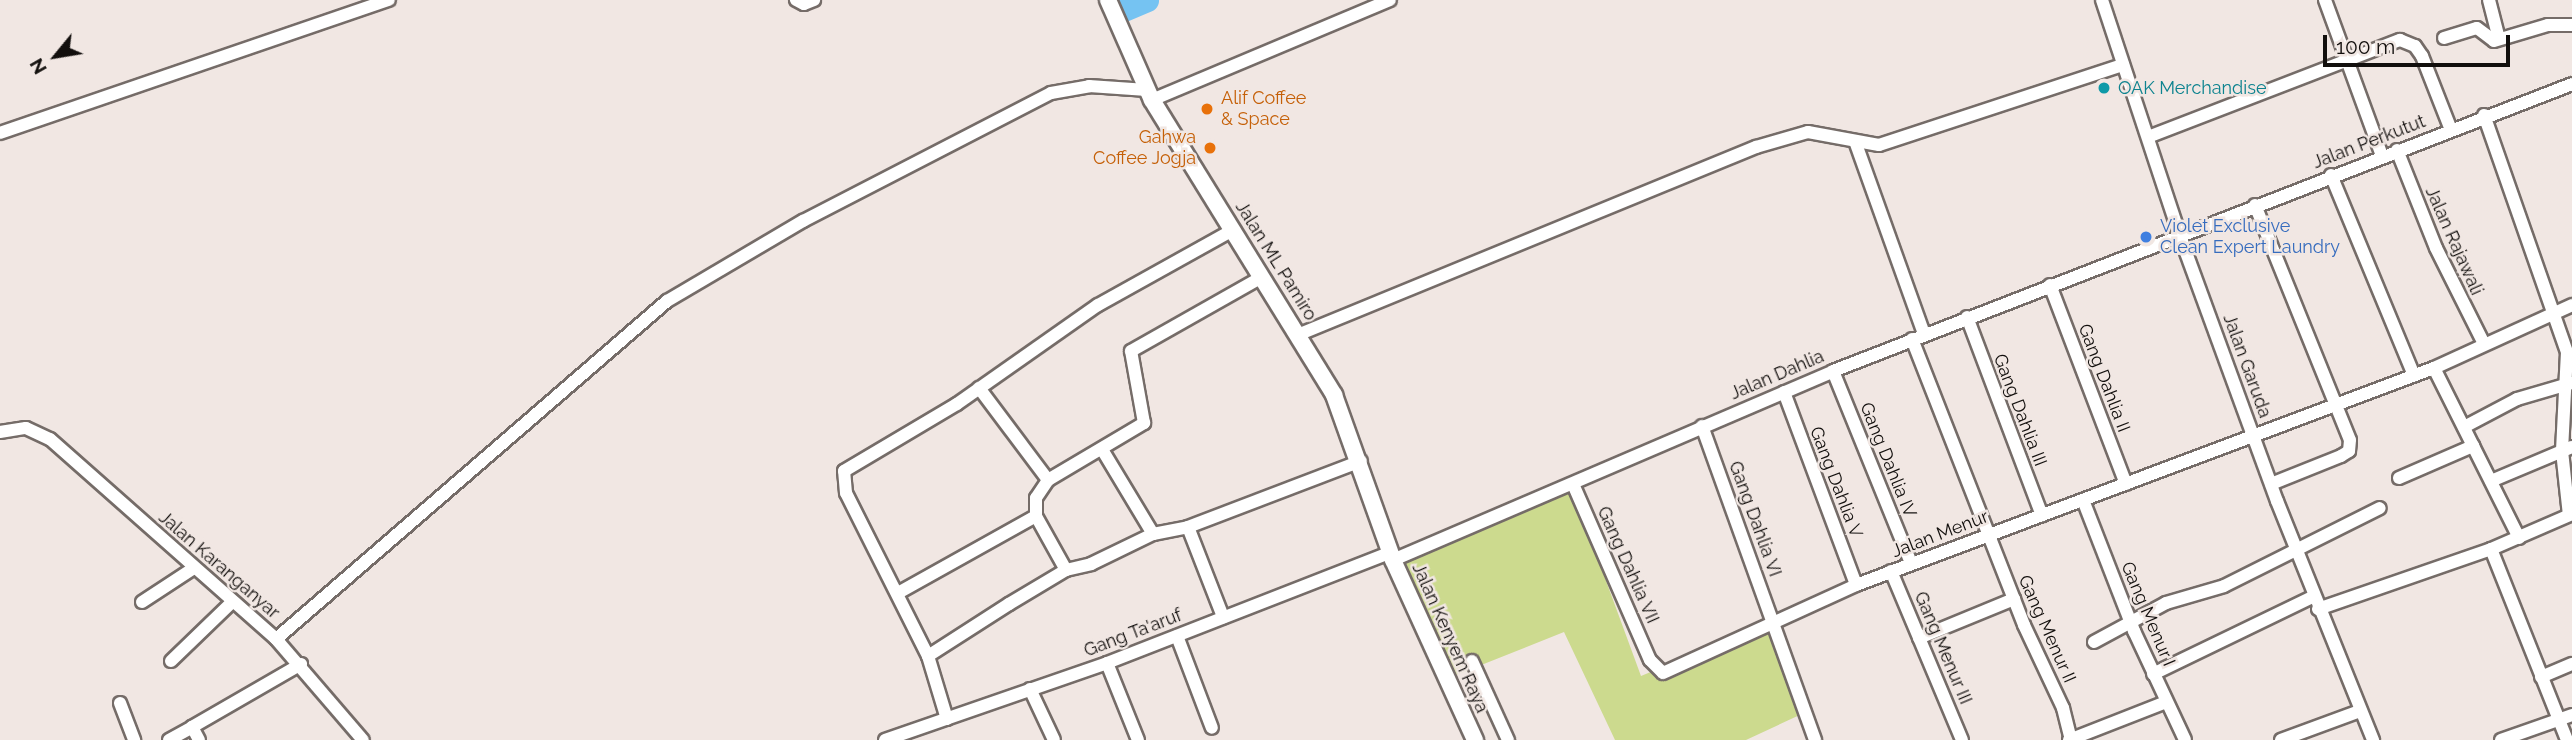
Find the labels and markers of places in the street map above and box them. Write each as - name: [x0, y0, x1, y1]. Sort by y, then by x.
- place label: OAK Merchandise: [2118, 77, 2267, 99]
- marker: OAK Merchandise: [2096, 80, 2112, 96]
- place label: Alif Coffee & Space: [1221, 88, 1307, 130]
- marker: Alif Coffee & Space: [1199, 101, 1215, 117]
- place label: Gahwa Coffee Jogja: [1093, 127, 1196, 170]
- marker: Gahwa Coffee Jogja: [1202, 140, 1218, 156]
- place label: Violet Exclusive Clean Expert Laundry: [2160, 216, 2340, 258]
- marker: Violet Exclusive Clean Expert Laundry: [2138, 229, 2154, 245]

